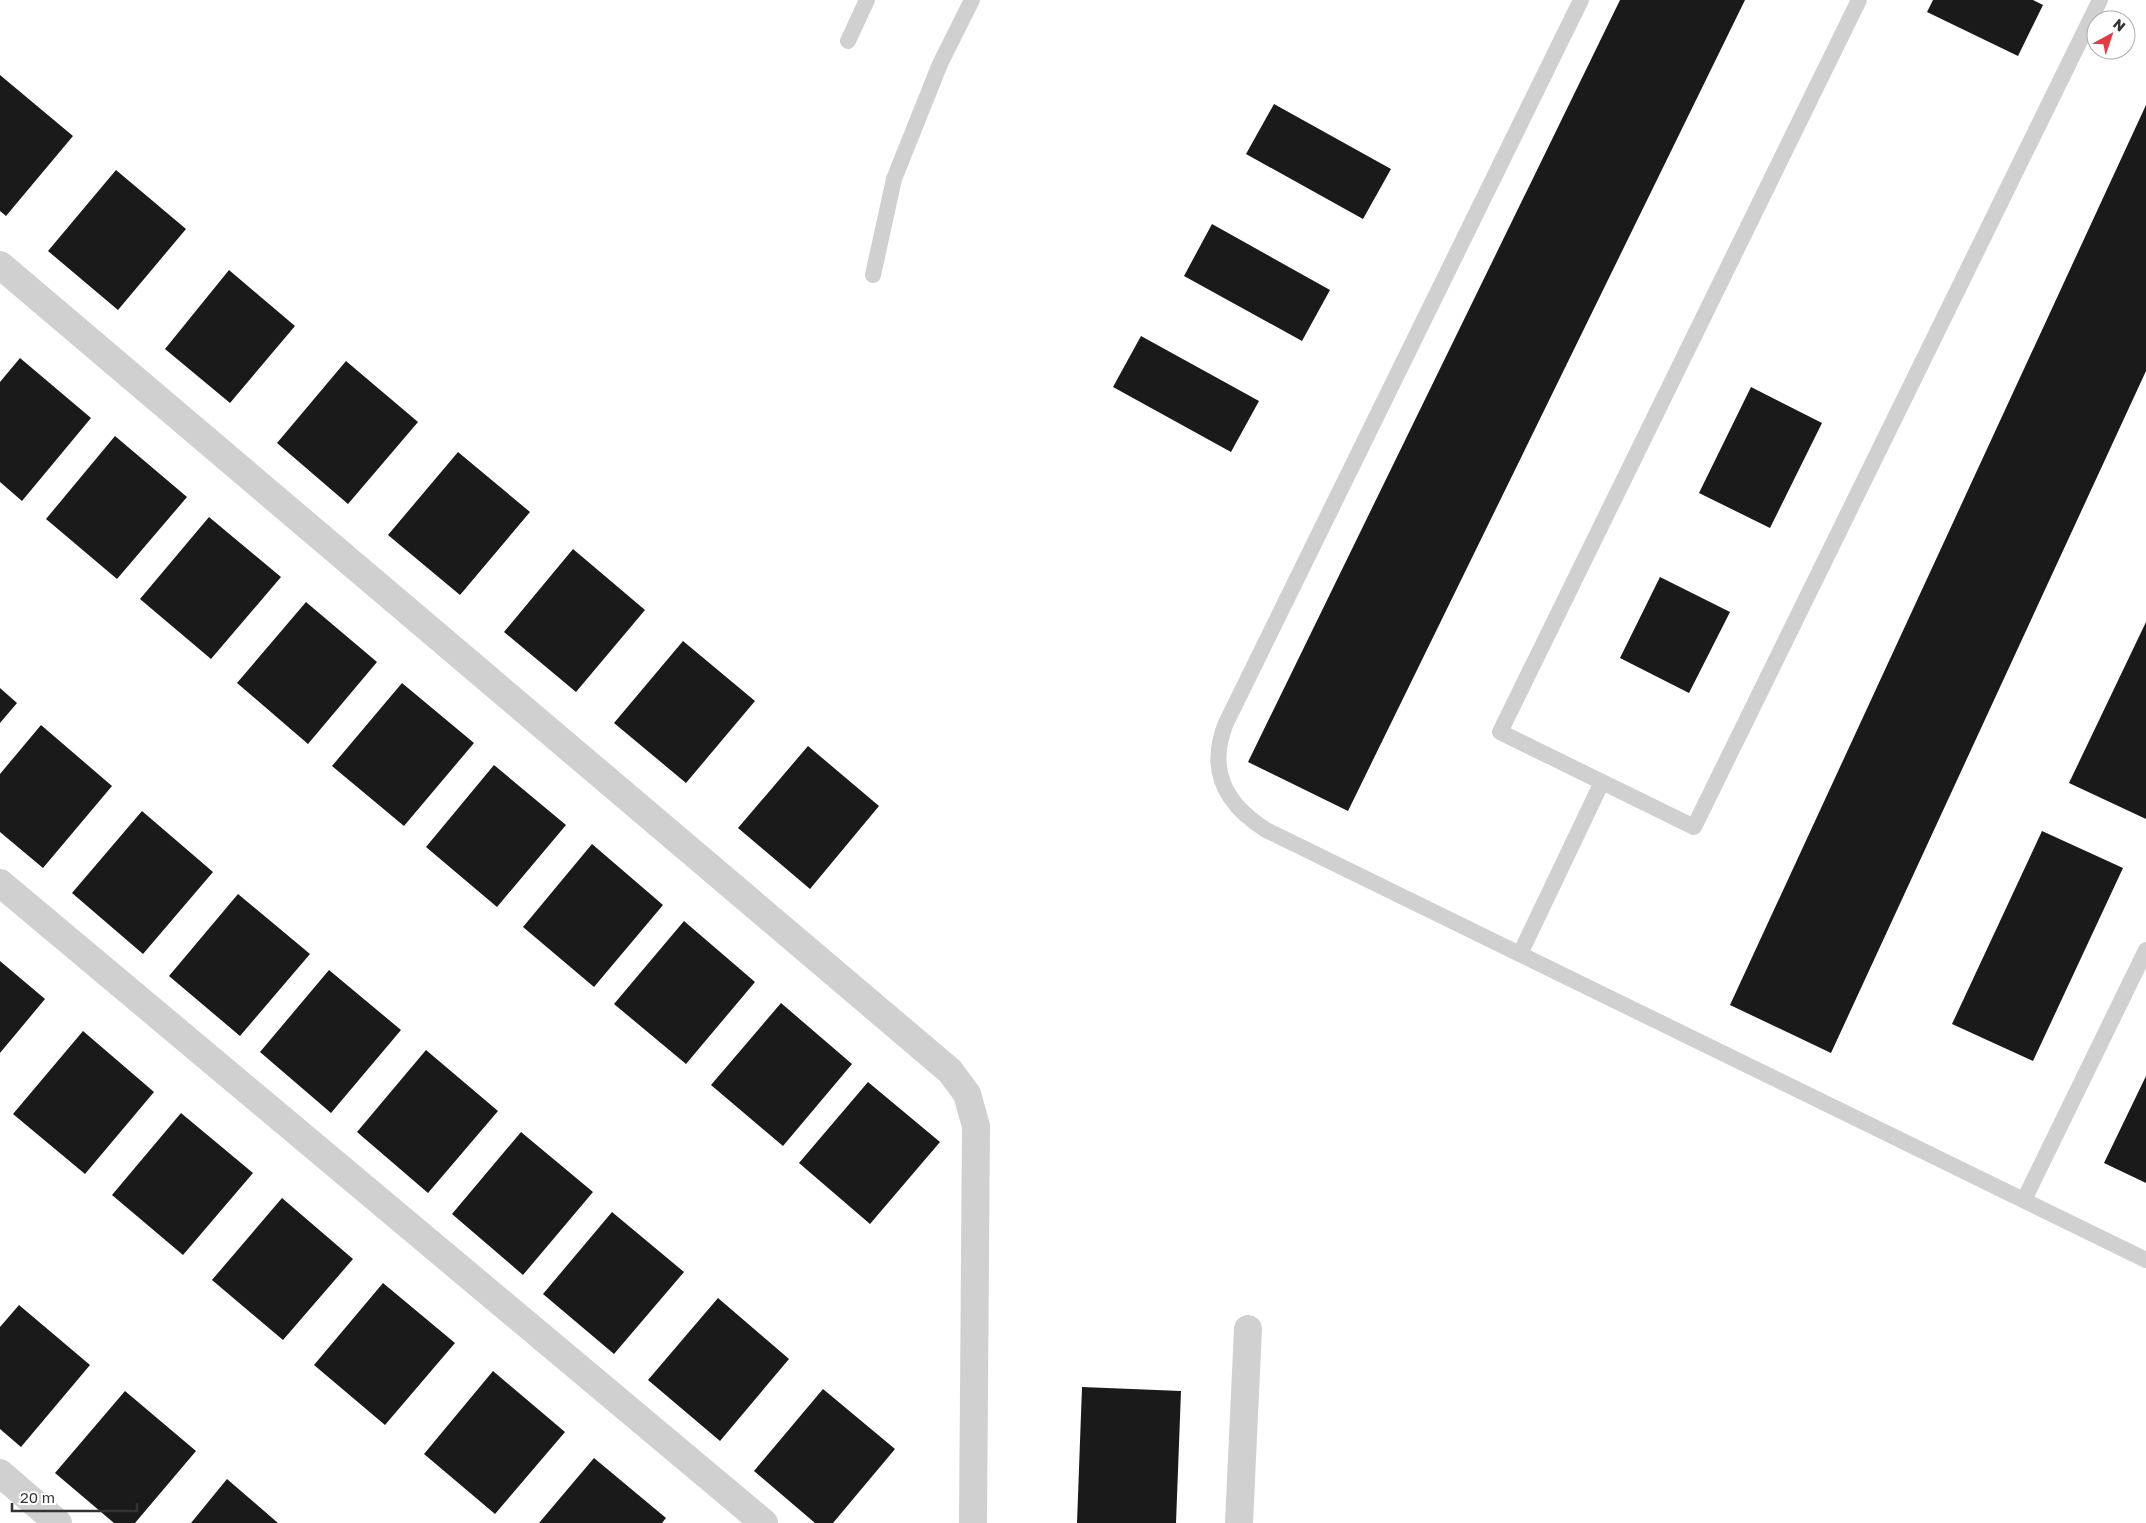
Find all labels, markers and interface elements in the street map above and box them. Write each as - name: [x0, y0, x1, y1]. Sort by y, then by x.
- north arrow: [2086, 10, 2136, 60]
- text: N: [2110, 15, 2129, 35]
- scale bar: [12, 1480, 138, 1512]
- text: 20 m: [20, 1488, 55, 1506]

